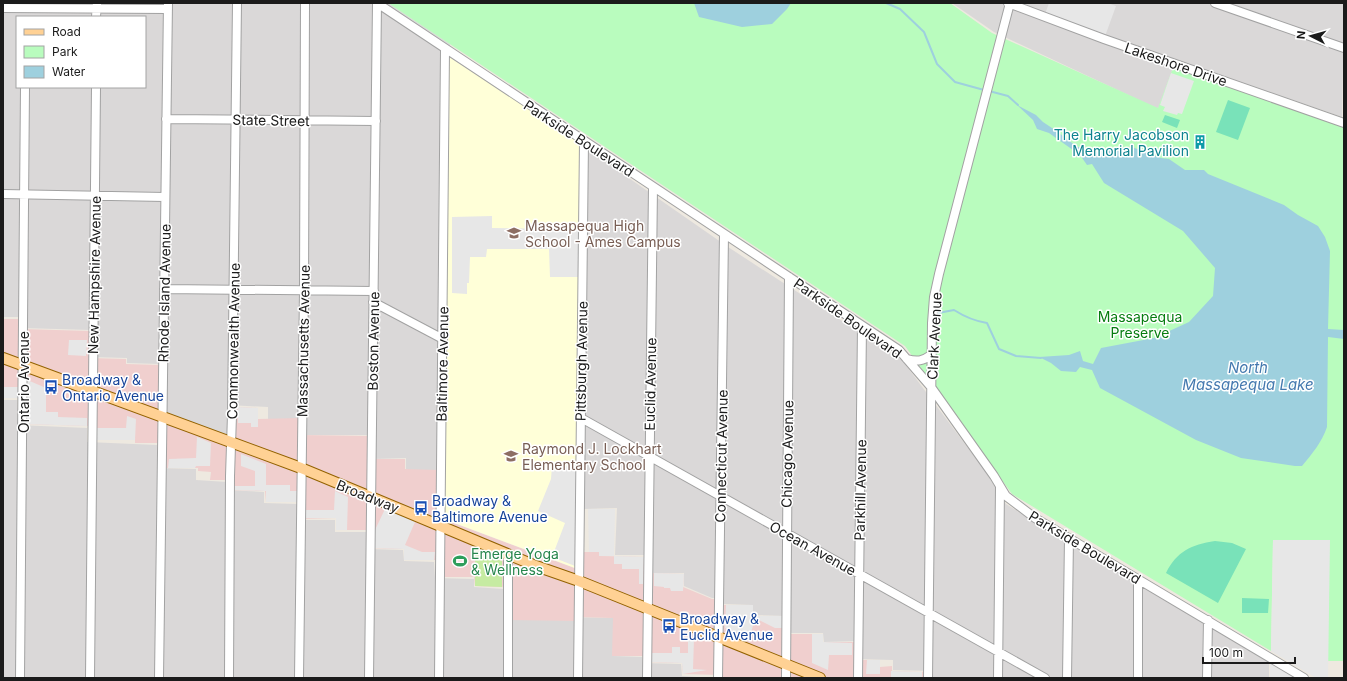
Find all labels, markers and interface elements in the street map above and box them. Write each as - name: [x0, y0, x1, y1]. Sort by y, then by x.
- legend: [16, 16, 146, 88]
- north arrow: [1291, 16, 1331, 56]
- text: Road: [52, 24, 81, 39]
- text: N: [1294, 30, 1308, 40]
- street label: Lakeshore Drive: [1123, 39, 1229, 89]
- text: Park: [52, 44, 78, 59]
- text: Water: [52, 64, 86, 79]
- street label: Parkside Boulevard: [521, 96, 637, 180]
- street label: State Street: [232, 111, 310, 129]
- place label: The Harry Jacobson Memorial Pavilion: [1054, 126, 1189, 159]
- building icon: The Harry Jacobson Memorial Pavilion: [1192, 134, 1208, 150]
- street label: New Hampshire Avenue: [84, 196, 104, 354]
- place label: Massapequa High School - Ames Campus: [525, 217, 681, 250]
- street label: Rhode Island Avenue: [154, 224, 174, 362]
- school or university icon: Massapequa High School - Ames Campus: [506, 225, 522, 241]
- street label: Commonwealth Avenue: [223, 262, 243, 420]
- street label: Massachusetts Avenue: [293, 265, 313, 417]
- street label: Parkside Boulevard: [791, 274, 905, 362]
- street label: Boston Avenue: [364, 291, 382, 391]
- street label: Clark Avenue: [923, 292, 945, 380]
- street label: Pittsburgh Avenue: [571, 301, 591, 421]
- street label: Baltimore Avenue: [432, 306, 452, 422]
- park label: Massapequa Preserve: [1098, 308, 1182, 341]
- street label: Ontario Avenue: [15, 331, 32, 433]
- street label: Euclid Avenue: [641, 337, 659, 431]
- water label: North Massapequa Lake: [1182, 358, 1314, 394]
- place label: Broadway & Ontario Avenue: [62, 371, 164, 404]
- bus stop icon: Broadway & Ontario Avenue: [43, 379, 59, 395]
- street label: Connecticut Avenue: [711, 389, 731, 523]
- street label: Chicago Avenue: [778, 400, 796, 508]
- street label: Parkhill Avenue: [851, 439, 869, 541]
- place label: Raymond J. Lockhart Elementary School: [522, 440, 662, 473]
- school or university icon: Raymond J. Lockhart Elementary School: [503, 448, 519, 464]
- street label: Broadway: [334, 476, 402, 516]
- place label: Broadway & Baltimore Avenue: [432, 492, 548, 525]
- bus stop icon: Broadway & Baltimore Avenue: [413, 500, 429, 516]
- street label: Parkside Boulevard: [1026, 507, 1144, 587]
- street label: Ocean Avenue: [767, 517, 859, 579]
- place label: Emerge Yoga & Wellness: [471, 545, 559, 578]
- sports icon: Emerge Yoga & Wellness: [452, 553, 468, 569]
- place label: Broadway & Euclid Avenue: [680, 610, 773, 643]
- bus stop icon: Broadway & Euclid Avenue: [661, 618, 677, 634]
- scale bar: [1203, 639, 1295, 665]
- text: 100 m: [1209, 645, 1243, 660]

